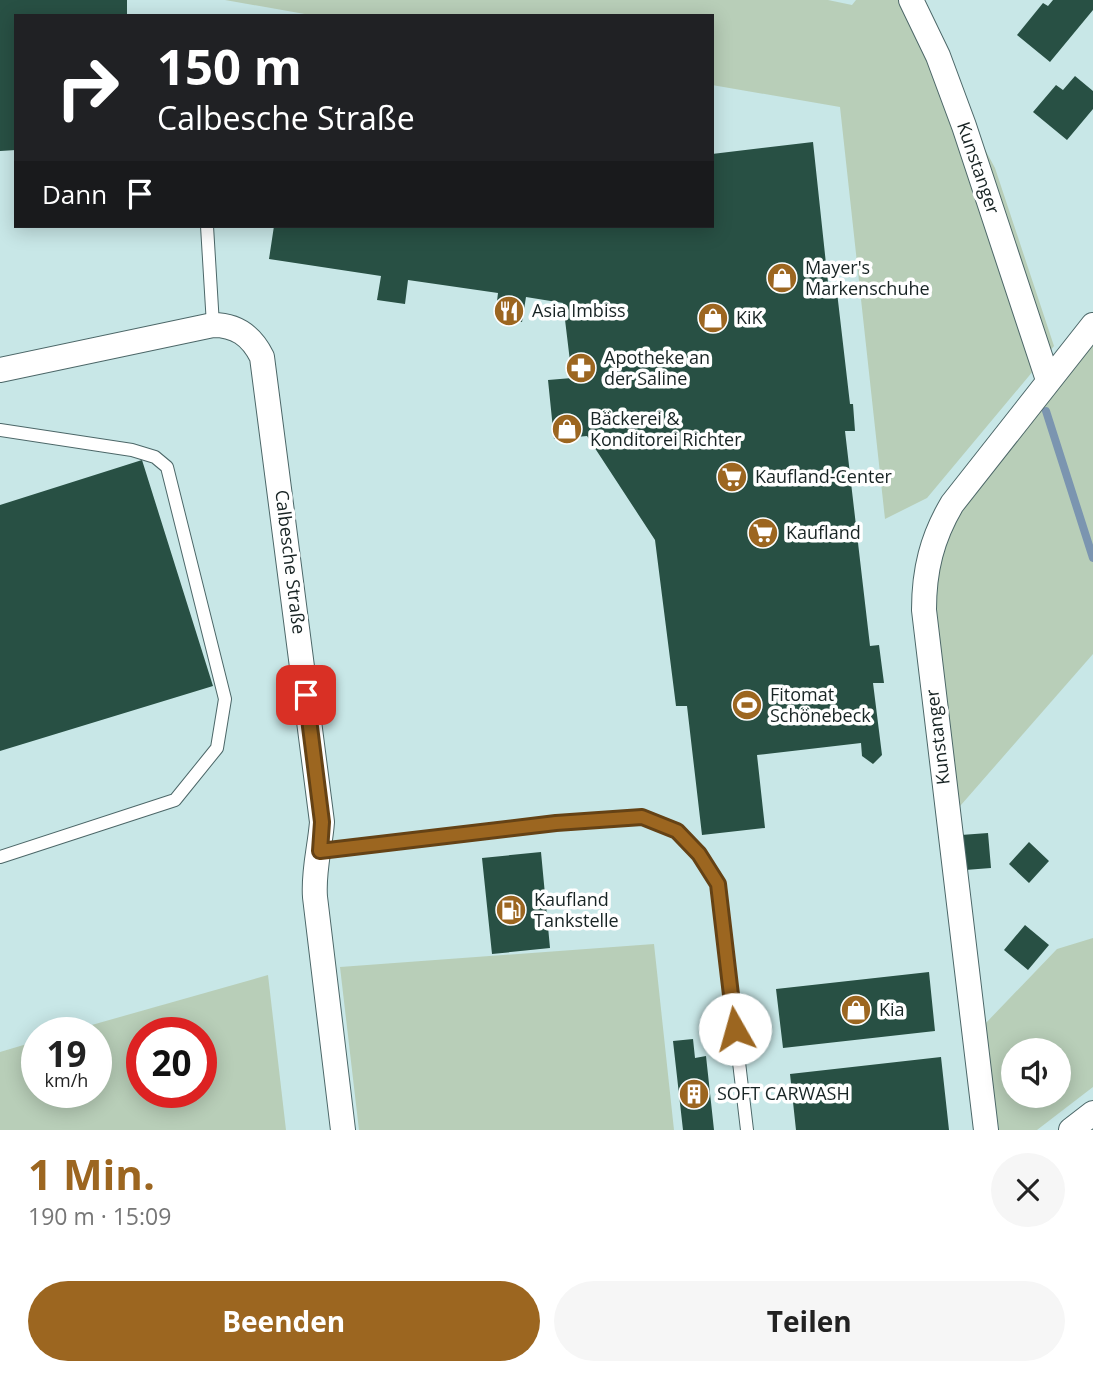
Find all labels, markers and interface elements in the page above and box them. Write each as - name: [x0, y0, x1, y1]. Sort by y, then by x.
- text: 150 m: [157, 33, 302, 99]
- icon: right: [42, 42, 133, 133]
- text: Calbesche Straße: [157, 96, 415, 139]
- street label: Kunstanger: [952, 118, 1006, 218]
- icon: arrive: [121, 175, 159, 213]
- text: Dann: [42, 176, 107, 212]
- place label: Mayer's Markenschuhe: [805, 255, 930, 300]
- shop icon: Mayer's Markenschuhe: [765, 261, 799, 295]
- restaurant icon: Asia Imbiss: [492, 294, 526, 328]
- place label: Asia Imbiss: [532, 298, 626, 322]
- shop icon: KiK: [696, 301, 730, 335]
- place label: KiK: [736, 305, 764, 329]
- place label: Apotheke an der Saline: [604, 345, 710, 390]
- pharmacy icon: Apotheke an der Saline: [564, 351, 598, 385]
- place label: Bäckerei & Konditorei Richter: [590, 406, 742, 451]
- shop icon: Bäckerei & Konditorei Richter: [550, 412, 584, 446]
- supermarket icon: Kaufland-Center: [715, 460, 749, 494]
- place label: Kaufland-Center: [755, 464, 893, 488]
- street label: Calbesche Straße: [270, 488, 312, 635]
- supermarket icon: Kaufland: [746, 516, 780, 550]
- place label: Kaufland: [786, 520, 861, 544]
- pin: [276, 665, 336, 725]
- icon: arrive: [287, 676, 325, 714]
- place label: Fitomat Schönebeck: [770, 682, 871, 727]
- street label: Kunstanger: [919, 687, 955, 786]
- sports icon: Fitomat Schönebeck: [730, 688, 764, 722]
- place label: Kaufland Tankstelle: [534, 887, 619, 932]
- fuel station icon: Kaufland Tankstelle: [494, 893, 528, 927]
- position arrow: [698, 992, 772, 1066]
- shop icon: Kia: [839, 993, 873, 1027]
- place label: Kia: [879, 997, 905, 1021]
- speed limit sign: 20: [126, 1017, 217, 1108]
- text: 19: [46, 1030, 87, 1077]
- map controls: [1001, 1038, 1071, 1108]
- button: sound: [1001, 1038, 1071, 1108]
- text: km/h: [45, 1068, 88, 1092]
- building icon: SOFT CARWASH: [677, 1077, 711, 1111]
- place label: SOFT CARWASH: [717, 1081, 850, 1105]
- text: 1 Min.: [28, 1145, 155, 1202]
- button: close: [991, 1153, 1065, 1227]
- text: 190 m · 15:09: [28, 1200, 171, 1232]
- button: Beenden: [28, 1281, 540, 1361]
- button: Teilen: [554, 1281, 1065, 1361]

